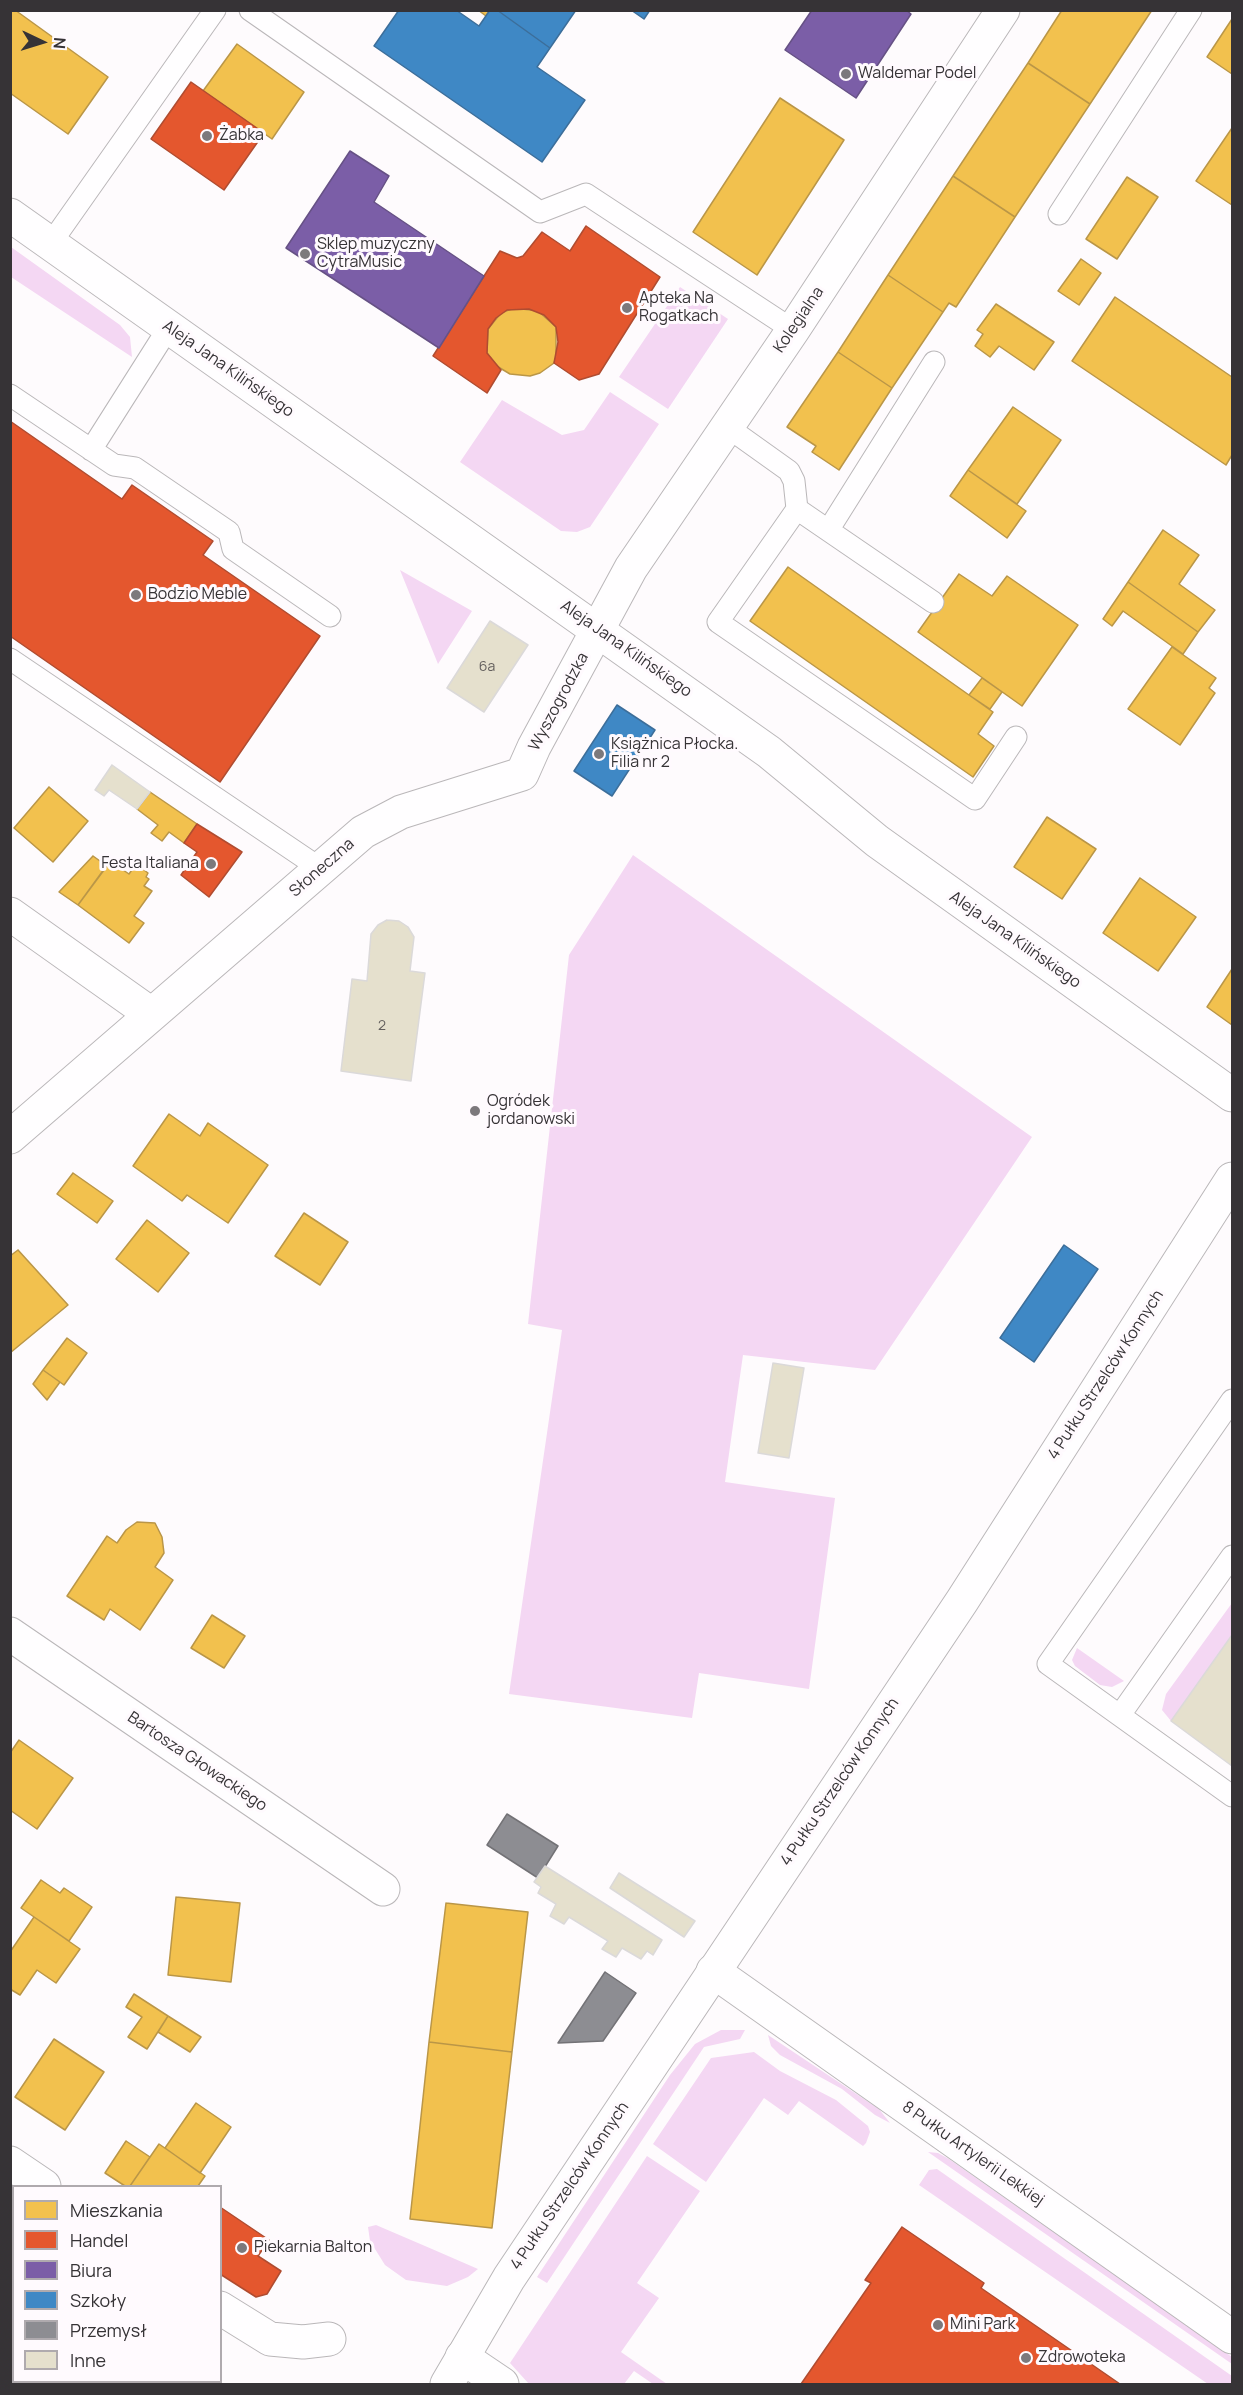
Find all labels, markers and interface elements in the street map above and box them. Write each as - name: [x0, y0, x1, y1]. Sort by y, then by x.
- north arrow: [12, 12, 72, 72]
- text: N: [49, 37, 71, 50]
- place label: Waldemar Podel: [858, 64, 977, 84]
- marker: Waldemar Podel: [839, 67, 853, 81]
- place label: Żabka: [219, 126, 264, 146]
- marker: Żabka: [200, 129, 214, 143]
- place label: Sklep muzyczny CytraMusic: [317, 235, 435, 273]
- marker: Sklep muzyczny CytraMusic: [298, 247, 312, 261]
- street label: Kolegialna: [770, 283, 828, 357]
- place label: Apteka Na Rogatkach: [639, 289, 719, 327]
- marker: Apteka Na Rogatkach: [620, 301, 634, 315]
- street label: Aleja Jana Kilińskiego: [159, 316, 297, 422]
- place label: Bodzio Meble: [148, 585, 247, 605]
- marker: Bodzio Meble: [129, 588, 143, 602]
- street label: Aleja Jana Kilińskiego: [557, 596, 695, 702]
- street label: Wyszogrodzka: [525, 650, 593, 754]
- house number: 6a: [479, 659, 495, 675]
- place label: Książnica Płocka. Filia nr 2: [611, 735, 738, 773]
- marker: Książnica Płocka. Filia nr 2: [592, 747, 606, 761]
- street label: Słoneczna: [286, 835, 358, 901]
- place label: Festa Italiana: [101, 854, 199, 874]
- marker: Festa Italiana: [204, 857, 218, 871]
- street label: Aleja Jana Kilińskiego: [946, 887, 1084, 993]
- house number: 2: [378, 1018, 386, 1034]
- place label: Ogródek jordanowski: [487, 1092, 575, 1130]
- marker: Ogródek jordanowski: [468, 1104, 482, 1118]
- street label: 4 Pułku Strzelców Konnych: [1044, 1287, 1168, 1463]
- street label: 4 Pułku Strzelców Konnych: [777, 1694, 903, 1870]
- street label: Bartosza Głowackiego: [124, 1708, 270, 1816]
- street label: 4 Pułku Strzelców Konnych: [507, 2098, 633, 2274]
- street label: 8 Pułku Artylerii Lekkiej: [898, 2098, 1048, 2210]
- legend: [12, 2185, 222, 2383]
- text: Mieszkania: [70, 2198, 163, 2222]
- text: Handel: [70, 2228, 128, 2252]
- place label: Piekarnia Balton: [254, 2238, 372, 2258]
- marker: Piekarnia Balton: [235, 2241, 249, 2255]
- text: Biura: [70, 2258, 112, 2282]
- text: Szkoły: [70, 2288, 126, 2312]
- place label: Mini Park: [950, 2315, 1016, 2335]
- text: Przemysł: [70, 2318, 147, 2342]
- marker: Mini Park: [931, 2318, 945, 2332]
- text: Inne: [70, 2348, 106, 2372]
- place label: Zdrowoteka: [1038, 2348, 1126, 2368]
- marker: Zdrowoteka: [1019, 2351, 1033, 2365]

